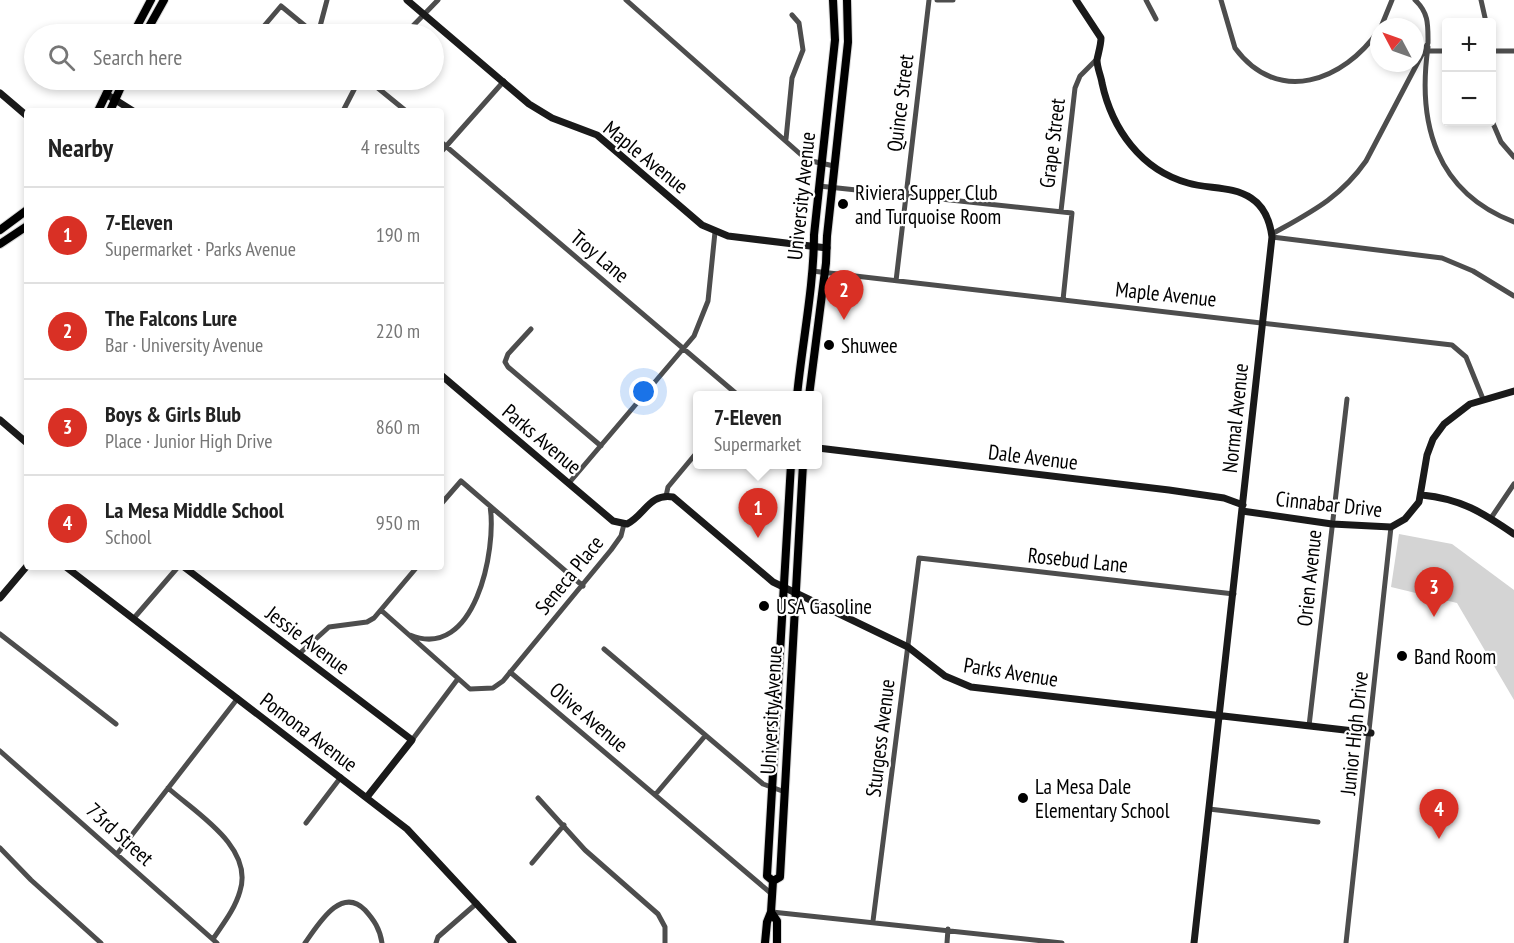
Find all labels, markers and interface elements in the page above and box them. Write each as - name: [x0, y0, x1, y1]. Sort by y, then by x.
- north arrow: [1370, 18, 1424, 72]
- map controls: [1442, 18, 1496, 126]
- button: +: [1442, 18, 1496, 72]
- search box: [24, 24, 444, 90]
- icon: search: [45, 41, 78, 74]
- text: Search here: [93, 43, 182, 71]
- street label: Quince Street: [881, 52, 919, 153]
- button: −: [1442, 72, 1496, 126]
- street label: Grape Street: [1033, 96, 1071, 189]
- street label: Maple Avenue: [598, 115, 694, 199]
- street label: University Avenue: [781, 130, 821, 262]
- text: Nearby: [48, 131, 113, 164]
- text: 4 results: [361, 134, 420, 160]
- place label: Riviera Supper Club and Turquoise Room: [855, 179, 1001, 230]
- marker: Riviera Supper Club and Turquoise Room: [836, 197, 850, 211]
- text: 7-Eleven: [105, 208, 173, 236]
- text: 1: [63, 222, 72, 248]
- text: 190 m: [376, 222, 420, 248]
- street label: Troy Lane: [565, 224, 635, 288]
- text: Supermarket · Parks Avenue: [105, 236, 296, 262]
- pin: 2: [824, 270, 864, 320]
- street label: Maple Avenue: [1114, 275, 1218, 313]
- text: The Falcons Lure: [105, 304, 237, 332]
- text: 2: [63, 318, 72, 344]
- text: 220 m: [376, 318, 420, 344]
- text: Bar · University Avenue: [105, 332, 263, 358]
- place label: Shuwee: [841, 332, 898, 359]
- marker: Shuwee: [822, 338, 836, 352]
- street label: Normal Avenue: [1216, 362, 1254, 474]
- your location: [629, 377, 658, 406]
- popup: [693, 391, 822, 469]
- street label: Parks Avenue: [497, 398, 587, 480]
- text: Boys & Girls Blub: [105, 400, 241, 428]
- text: 7-Eleven: [714, 403, 782, 431]
- text: 3: [63, 414, 72, 440]
- text: 860 m: [376, 414, 420, 440]
- text: Place · Junior High Drive: [105, 428, 273, 454]
- text: Supermarket: [714, 431, 801, 457]
- street label: Dale Avenue: [987, 438, 1079, 476]
- street label: Cinnabar Drive: [1274, 485, 1384, 523]
- pin: 1: [738, 488, 777, 538]
- text: La Mesa Middle School: [105, 496, 284, 524]
- text: 4: [63, 510, 72, 536]
- text: 950 m: [376, 510, 420, 536]
- text: School: [105, 524, 151, 550]
- street label: Orien Avenue: [1291, 528, 1327, 628]
- street label: Seneca Place: [529, 530, 609, 620]
- street label: Rosebud Lane: [1027, 541, 1129, 579]
- pin: 3: [1414, 568, 1454, 617]
- place label: USA Gasoline: [776, 593, 872, 620]
- street label: Jessie Avenue: [260, 599, 355, 680]
- marker: USA Gasoline: [757, 599, 771, 613]
- place label: Band Room: [1414, 643, 1496, 670]
- street label: University Avenue: [754, 645, 788, 775]
- marker: Band Room: [1395, 649, 1409, 663]
- street label: Parks Avenue: [962, 651, 1060, 693]
- street label: Junior High Drive: [1334, 670, 1374, 797]
- street label: Olive Avenue: [544, 676, 634, 758]
- street label: Sturgess Avenue: [859, 678, 901, 798]
- street label: Pomona Avenue: [255, 687, 363, 777]
- place label: La Mesa Dale Elementary School: [1035, 773, 1170, 824]
- pin: 4: [1420, 790, 1458, 839]
- marker: La Mesa Dale Elementary School: [1016, 791, 1030, 805]
- street label: 73rd Street: [81, 797, 160, 872]

